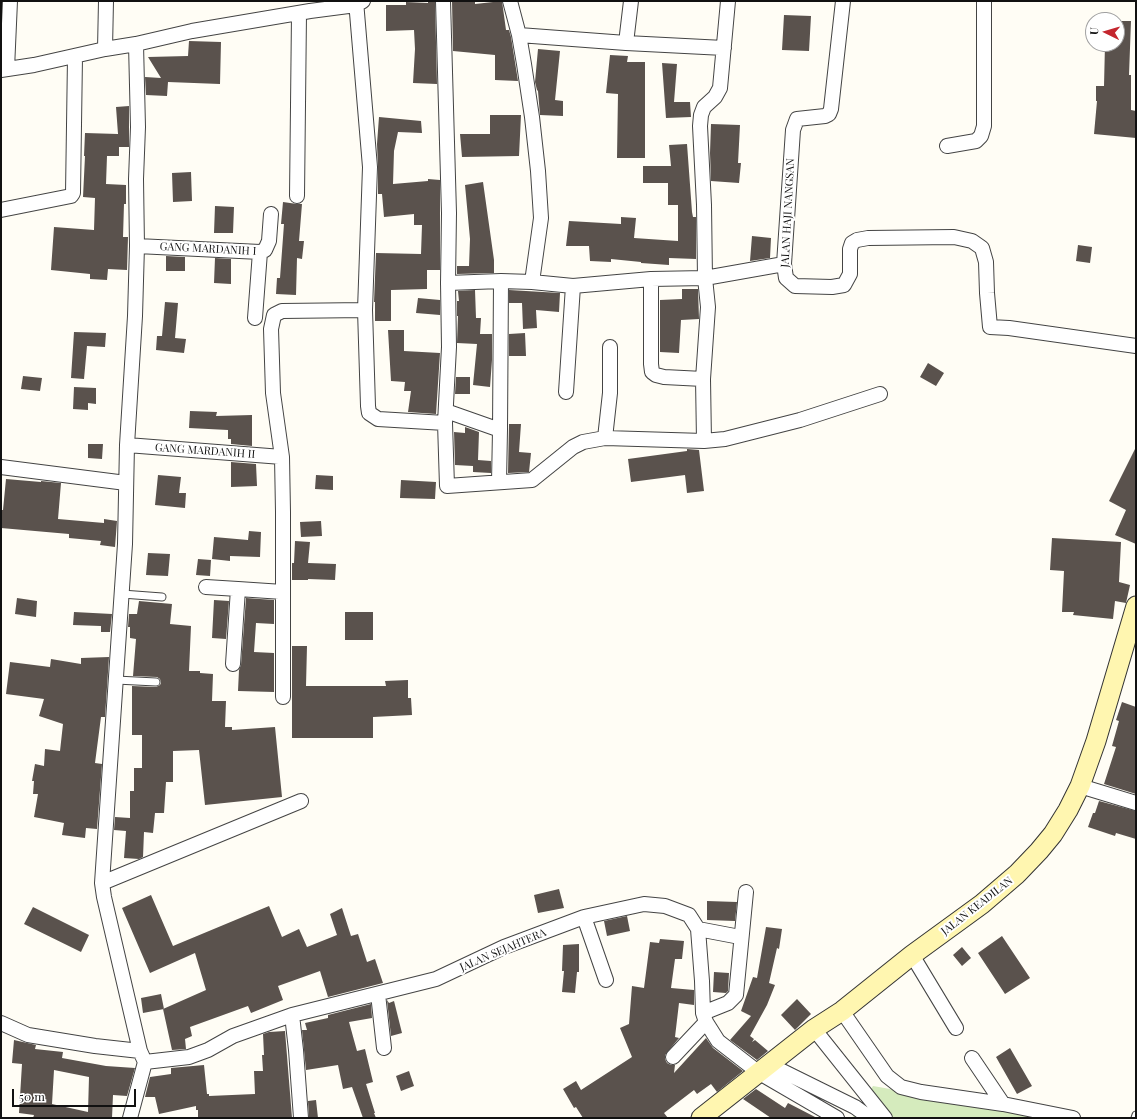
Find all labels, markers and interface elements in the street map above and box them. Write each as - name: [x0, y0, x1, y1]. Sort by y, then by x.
- north arrow: [1085, 12, 1125, 52]
- text: U: [1086, 27, 1101, 35]
- street label: JALAN HAJI NANGSAN: [779, 158, 797, 268]
- street label: GANG MARDANIH I: [159, 240, 257, 258]
- street label: GANG MARDANIH II: [154, 441, 256, 461]
- street label: JALAN KEADILAN: [939, 874, 1015, 938]
- street label: JALAN SEJAHTERA: [458, 926, 548, 974]
- scale bar: [14, 1081, 138, 1107]
- text: 50 m: [19, 1088, 45, 1104]

